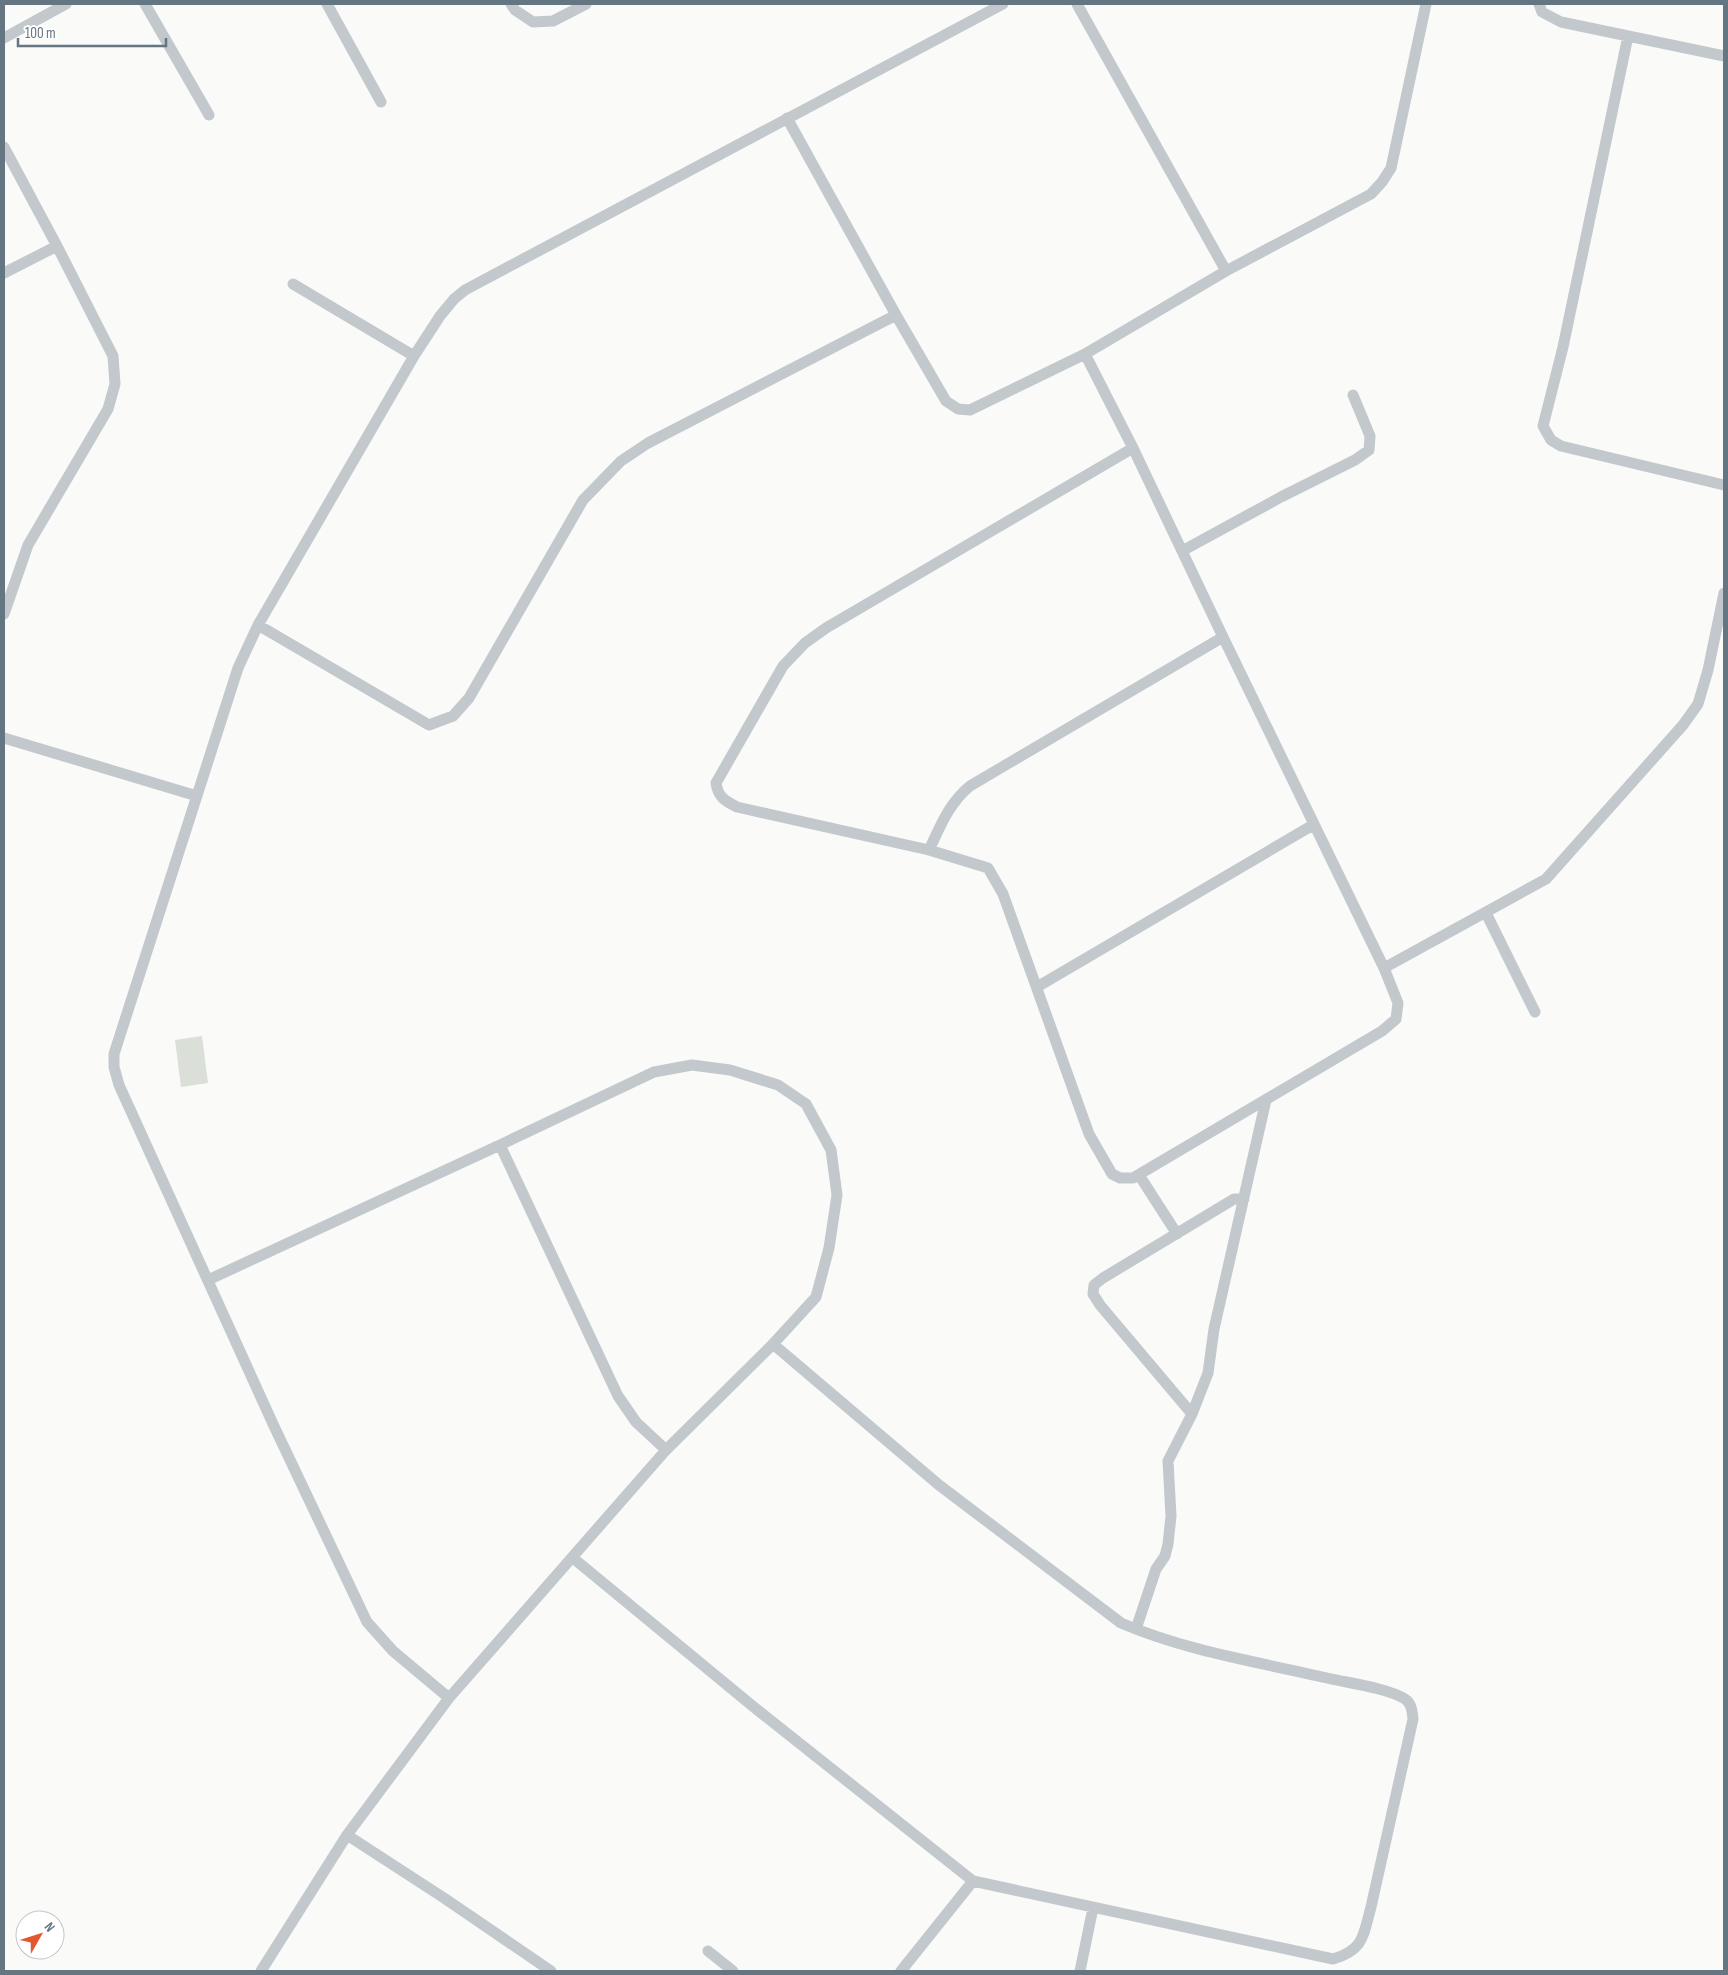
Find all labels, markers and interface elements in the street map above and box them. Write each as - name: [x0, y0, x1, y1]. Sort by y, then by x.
- scale bar: [18, 15, 165, 47]
- text: 100 m: [25, 24, 56, 43]
- north arrow: [15, 1910, 65, 1960]
- text: N: [41, 1919, 59, 1935]

